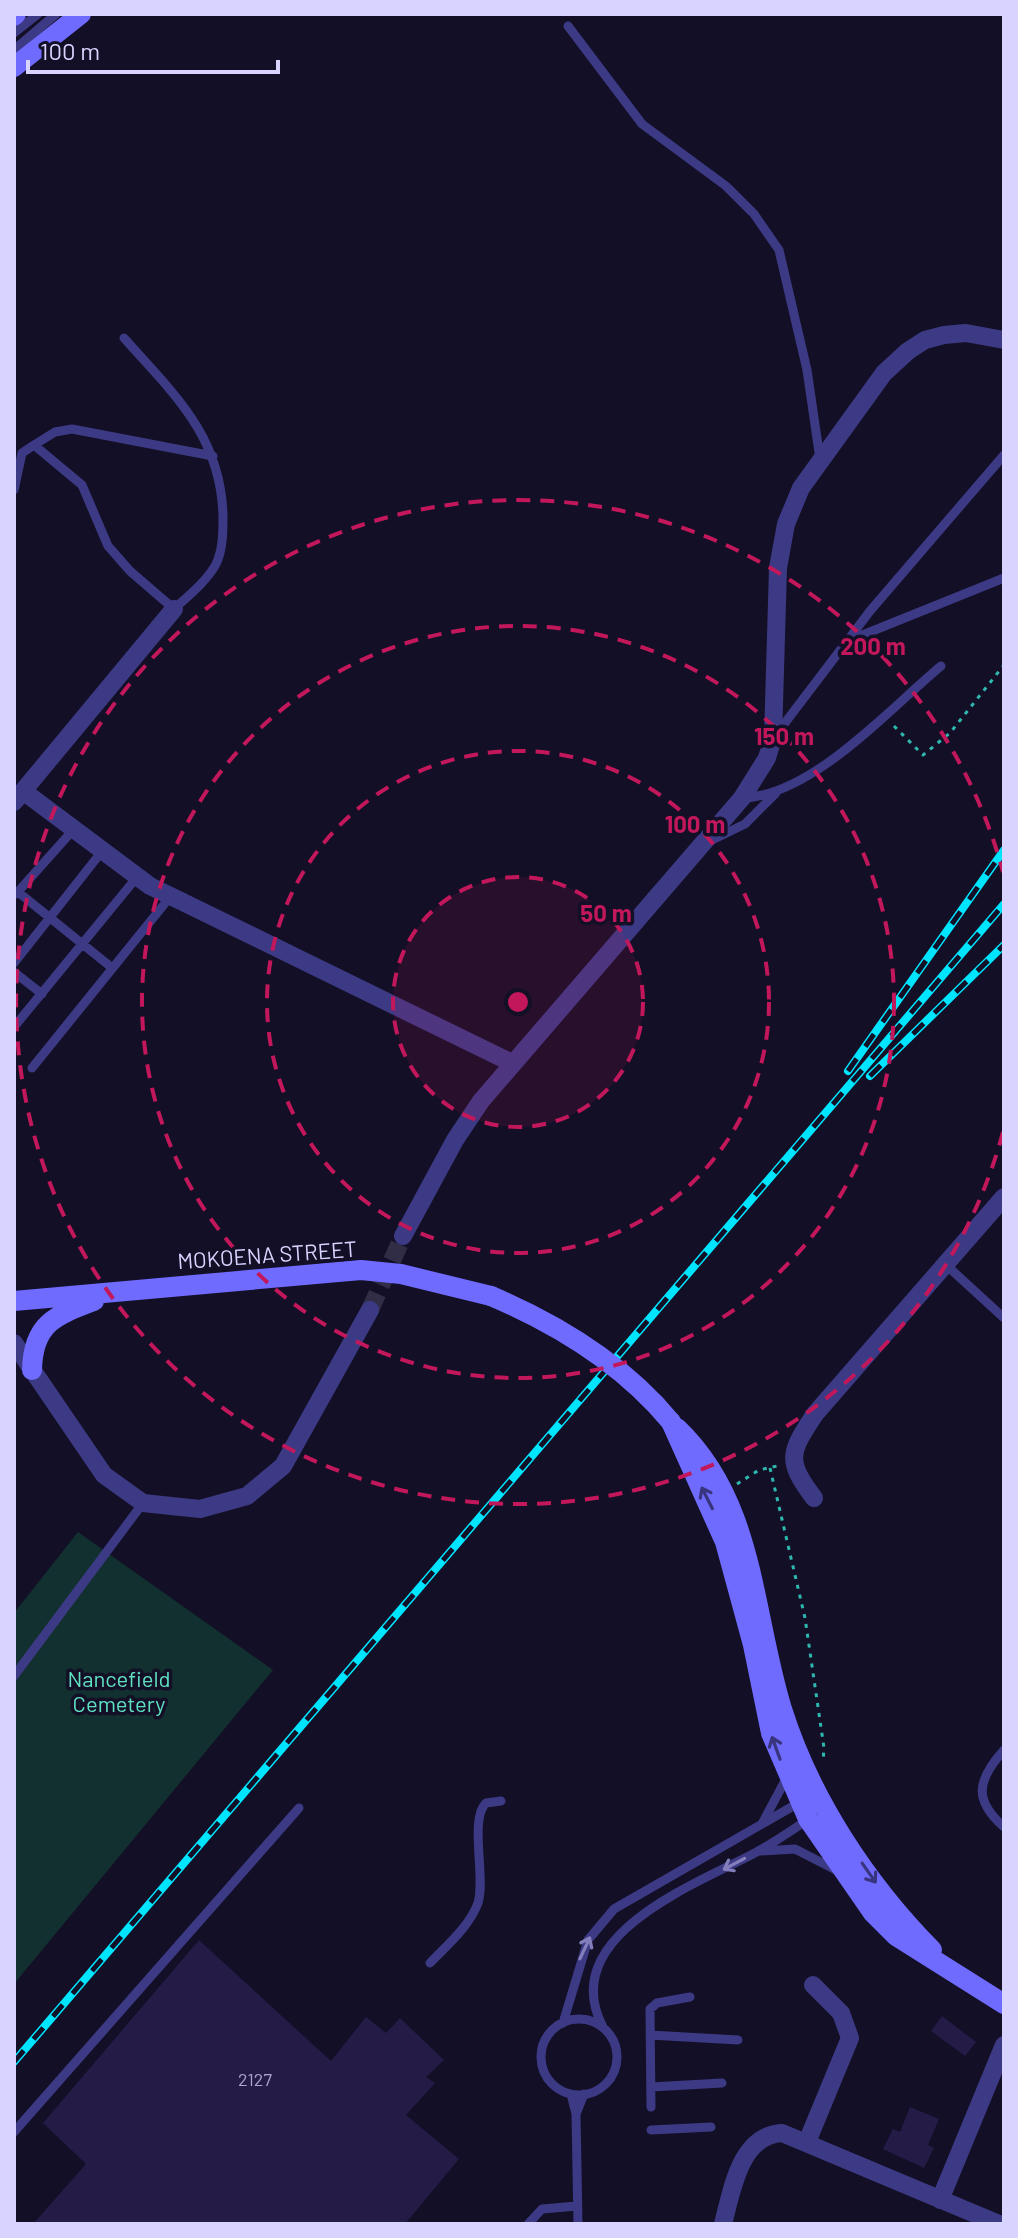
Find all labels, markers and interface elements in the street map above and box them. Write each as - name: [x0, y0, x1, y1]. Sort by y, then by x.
- scale bar: [28, 24, 278, 74]
- text: 100 m: [40, 36, 100, 65]
- text: 200 m: [840, 631, 906, 660]
- text: 150 m: [754, 721, 814, 750]
- text: 100 m: [665, 809, 725, 838]
- text: 50 m: [580, 898, 632, 927]
- centre of rings: [504, 988, 532, 1016]
- street label: MOKOENA STREET: [176, 1235, 357, 1273]
- one-way arrow: [699, 1487, 715, 1511]
- park label: Nancefield Cemetery: [67, 1665, 171, 1716]
- one-way arrow: [768, 1736, 783, 1761]
- one-way arrow: [723, 1856, 747, 1872]
- one-way arrow: [861, 1862, 877, 1884]
- one-way arrow: [578, 1936, 593, 1960]
- house number: 2127: [238, 2068, 272, 2090]

